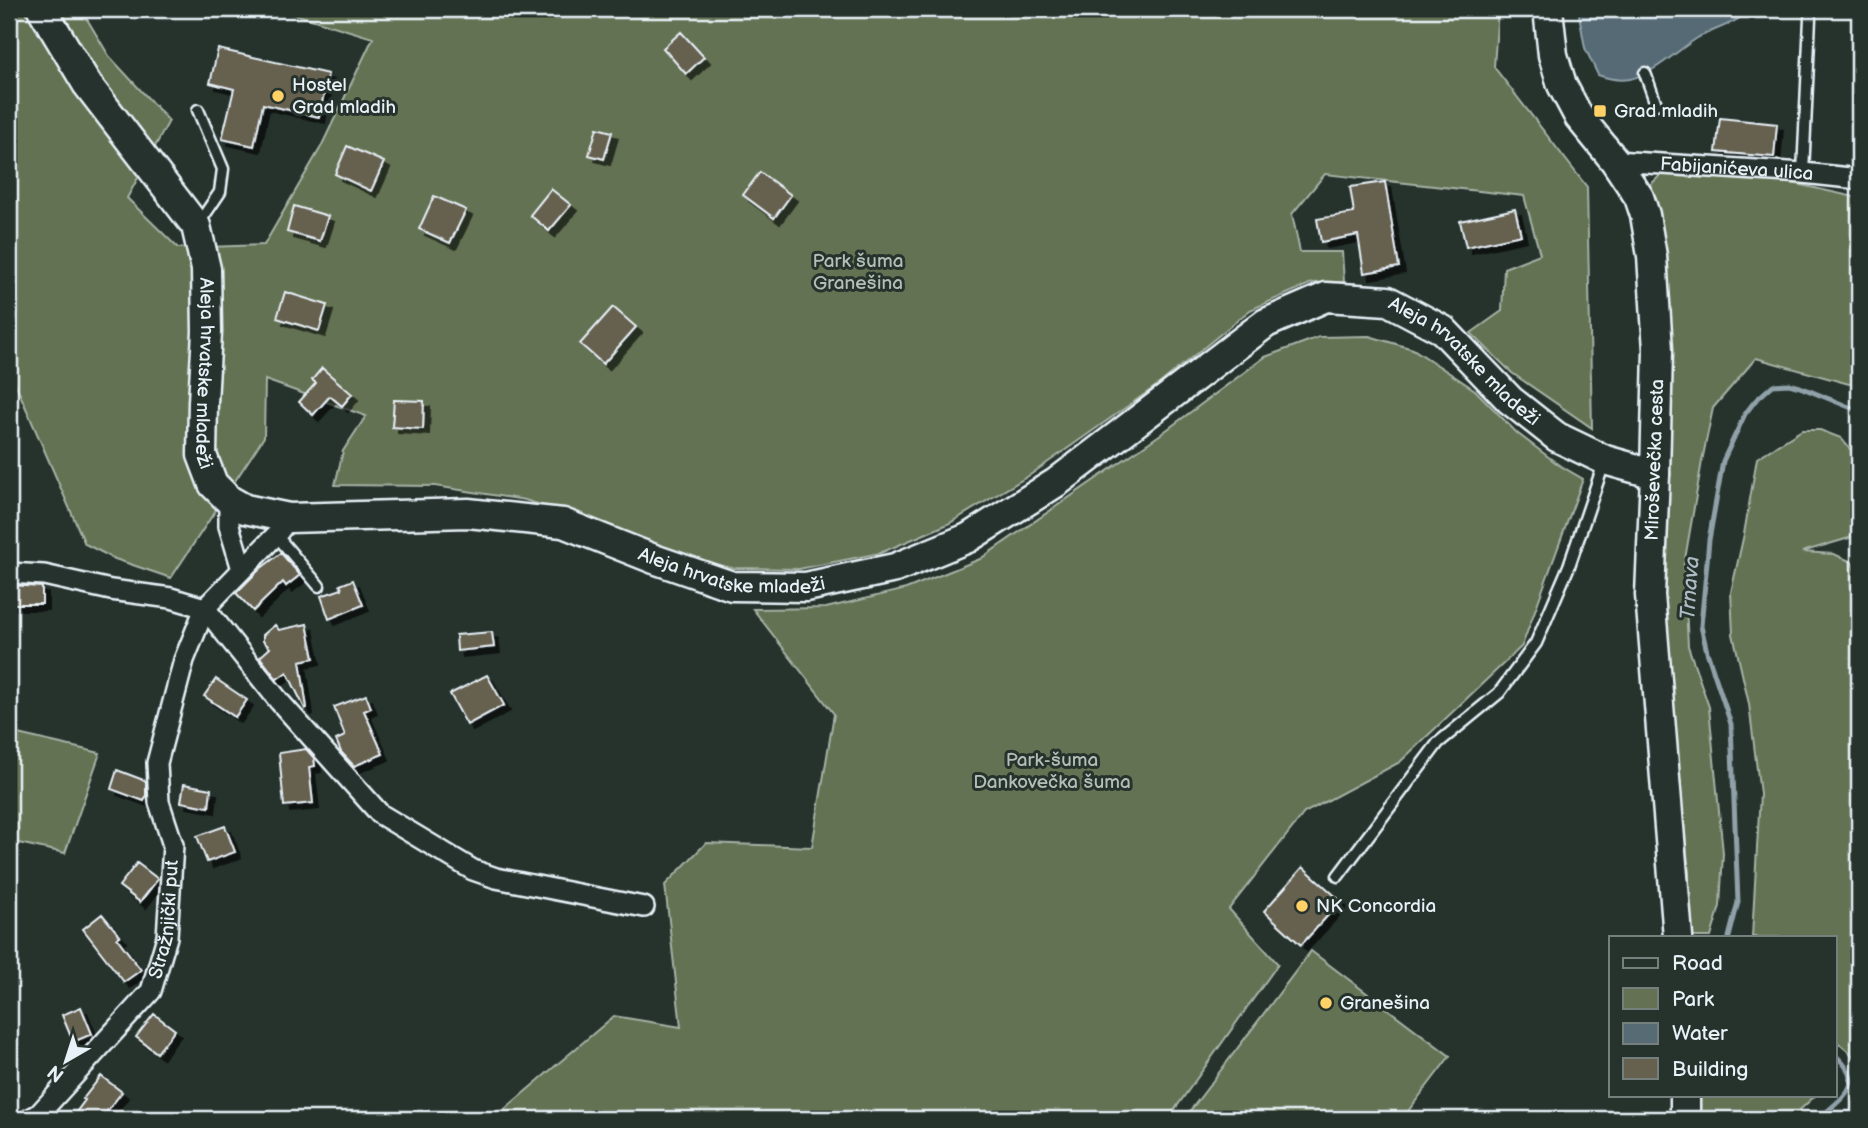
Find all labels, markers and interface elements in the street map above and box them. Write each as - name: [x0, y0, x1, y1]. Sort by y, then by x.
- place label: Hostel Grad mladih: [292, 74, 396, 119]
- marker: Hostel Grad mladih: [270, 88, 286, 104]
- place label: Grad mladih: [1614, 100, 1718, 123]
- marker: Grad mladih: [1592, 103, 1608, 119]
- street label: Fabijanićeva ulica: [1659, 152, 1815, 186]
- park label: Park šuma Granešina: [813, 250, 903, 295]
- street label: Aleja hrvatske mladeži: [190, 277, 219, 472]
- street label: Aleja hrvatske mladeži: [1385, 292, 1545, 431]
- street label: Miroševečka cesta: [1641, 379, 1669, 541]
- street label: Aleja hrvatske mladeži: [635, 542, 827, 599]
- water label: Trnava: [1675, 555, 1705, 621]
- park label: Park-šuma Dankovečka šuma: [973, 749, 1131, 794]
- street label: Stražnjički put: [144, 859, 184, 982]
- place label: NK Concordia: [1316, 895, 1436, 918]
- marker: NK Concordia: [1294, 898, 1310, 914]
- legend: [1609, 936, 1836, 1096]
- text: Road: [1672, 951, 1723, 976]
- text: Park: [1672, 987, 1715, 1012]
- place label: Granešina: [1340, 992, 1430, 1015]
- marker: Granešina: [1318, 995, 1334, 1011]
- text: Water: [1672, 1021, 1728, 1046]
- north arrow: [32, 1026, 102, 1096]
- text: Building: [1672, 1057, 1748, 1082]
- text: N: [43, 1060, 69, 1086]

